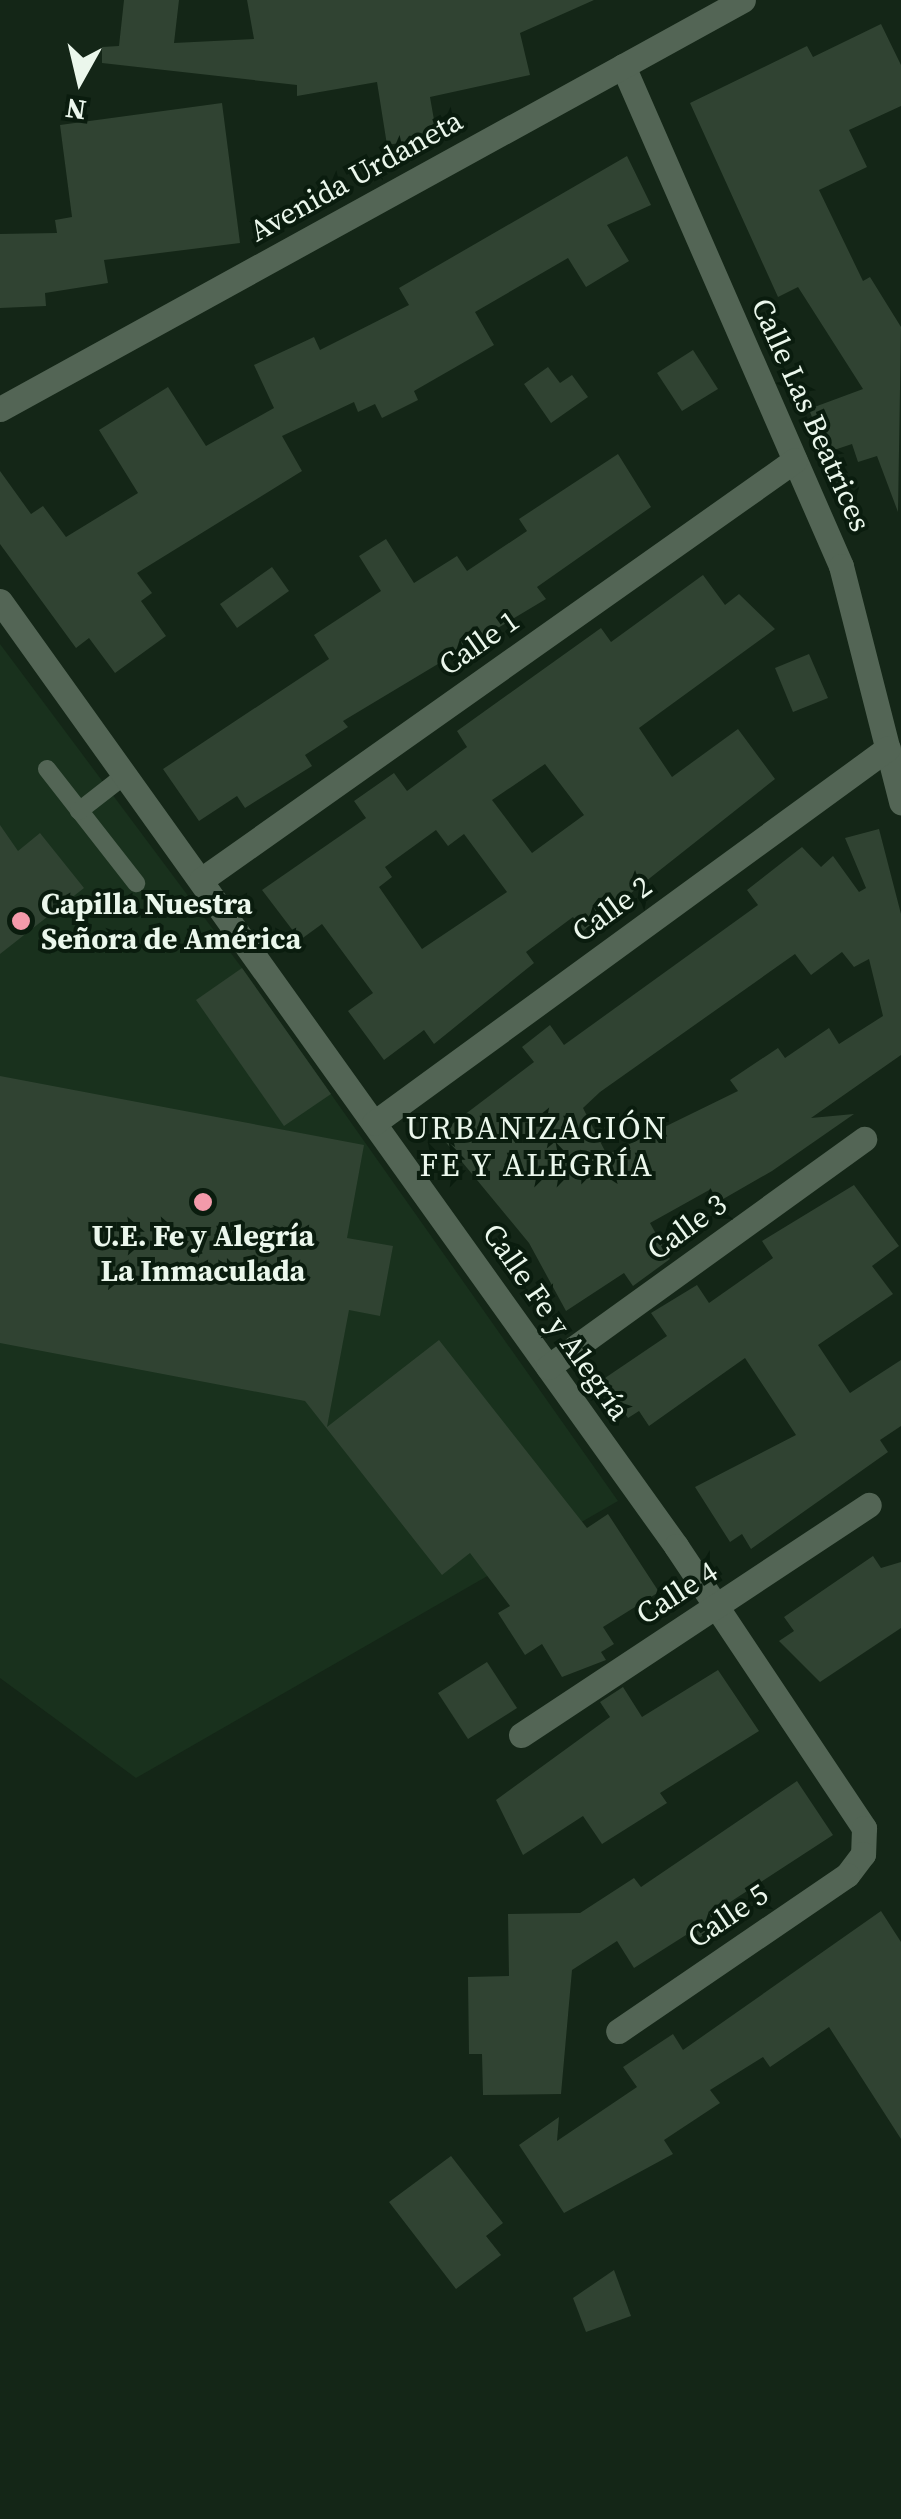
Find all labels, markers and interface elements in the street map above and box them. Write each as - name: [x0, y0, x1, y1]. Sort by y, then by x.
- north arrow: [30, 30, 130, 130]
- text: N: [63, 89, 89, 130]
- street label: Avenida Urdaneta: [243, 103, 469, 249]
- street label: Calle Las Beatrices: [744, 293, 878, 537]
- street label: Calle 1: [432, 603, 526, 683]
- street label: Calle 2: [565, 868, 659, 950]
- place label: Capilla Nuestra Señora de América: [41, 886, 301, 956]
- marker: Capilla Nuestra Señora de América: [10, 910, 32, 932]
- district label: URBANIZACIÓN FE Y ALEGRÍA: [405, 1110, 669, 1185]
- street label: Calle 3: [640, 1186, 734, 1268]
- marker: U.E. Fe y Alegría La Inmaculada: [192, 1191, 214, 1213]
- street label: Calle Fe y Alegría: [475, 1217, 637, 1427]
- place label: U.E. Fe y Alegría La Inmaculada: [91, 1218, 315, 1288]
- street label: Calle 4: [630, 1554, 724, 1632]
- street label: Calle 5: [681, 1876, 775, 1956]

